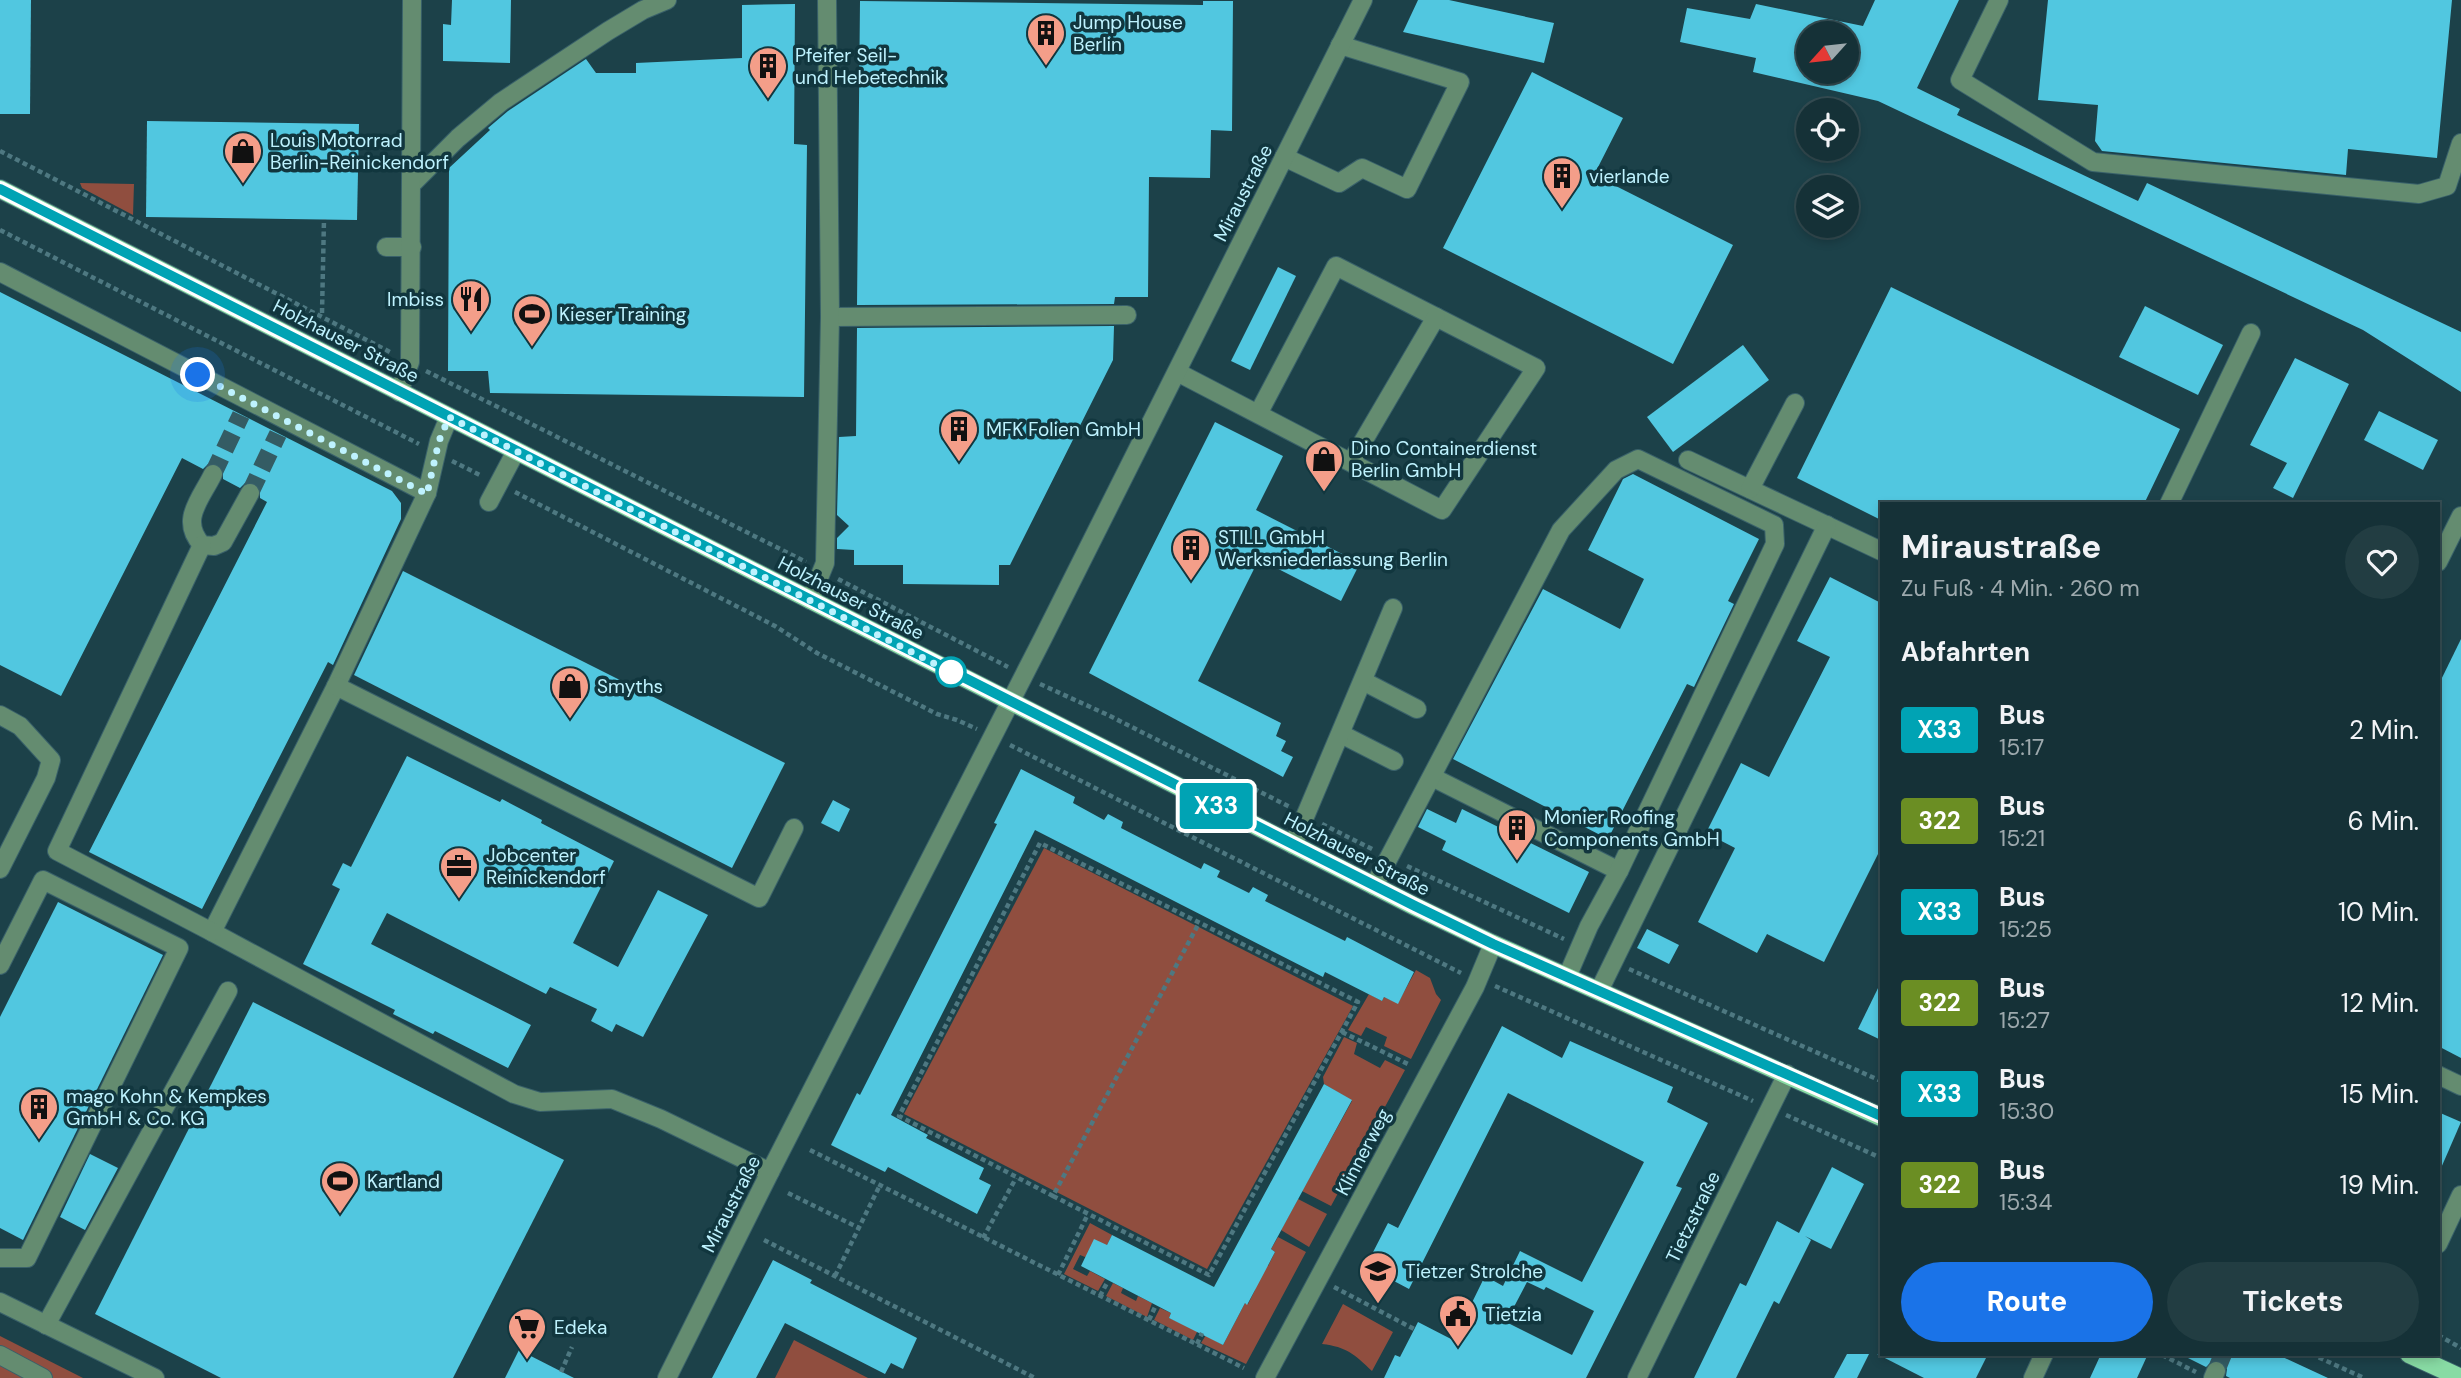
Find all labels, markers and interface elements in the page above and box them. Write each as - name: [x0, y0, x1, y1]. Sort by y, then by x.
- place label: Jump House Berlin: [1073, 10, 1183, 57]
- building icon: Jump House Berlin: [1025, 12, 1067, 67]
- north arrow: [1796, 21, 1858, 84]
- map controls: [1796, 21, 1859, 238]
- place label: Pfeifer Seil- und Hebetechnik: [795, 43, 945, 90]
- building icon: Pfeifer Seil- und Hebetechnik: [747, 45, 789, 100]
- button: locate: [1796, 98, 1859, 161]
- place label: Louis Motorrad Berlin-Reinickendorf: [270, 128, 449, 175]
- shop icon: Louis Motorrad Berlin-Reinickendorf: [222, 130, 264, 185]
- street label: Miraustraße: [1208, 140, 1278, 246]
- building icon: vierlande: [1541, 155, 1583, 210]
- place label: vierlande: [1589, 164, 1670, 189]
- button: layers: [1796, 175, 1859, 238]
- restaurant icon: Imbiss: [450, 278, 492, 333]
- place label: Imbiss: [387, 287, 444, 312]
- street label: Holzhauser Straße: [269, 293, 423, 389]
- sports icon: Kieser Training: [511, 293, 553, 348]
- place label: Kieser Training: [559, 302, 687, 327]
- your location: [180, 357, 215, 392]
- building icon: MFK Folien GmbH: [938, 408, 980, 463]
- place label: MFK Folien GmbH: [986, 417, 1141, 442]
- place label: Dino Containerdienst Berlin GmbH: [1351, 436, 1537, 483]
- shop icon: Dino Containerdienst Berlin GmbH: [1303, 438, 1345, 493]
- place label: STILL GmbH Werksniederlassung Berlin: [1218, 525, 1448, 572]
- text: Miraustraße: [1901, 525, 2101, 568]
- button: heart: [2345, 525, 2419, 599]
- building icon: STILL GmbH Werksniederlassung Berlin: [1170, 527, 1212, 582]
- street label: Holzhauser Straße: [774, 550, 928, 646]
- text: Zu Fuß · 4 Min. · 260 m: [1901, 573, 2140, 603]
- text: Abfahrten: [1901, 635, 2030, 669]
- unlabelled marker: [936, 657, 966, 687]
- shop icon: Smyths: [549, 665, 591, 720]
- place label: Smyths: [597, 674, 663, 699]
- text: Bus: [1999, 698, 2045, 732]
- text: 2 Min.: [2349, 713, 2419, 747]
- text: X33: [1917, 714, 1962, 745]
- text: 15:17: [1999, 732, 2044, 762]
- line badge: X33: [1176, 783, 1256, 829]
- text: Bus: [1999, 789, 2045, 823]
- text: X33: [1194, 790, 1238, 821]
- text: 6 Min.: [2348, 804, 2419, 838]
- place label: Monier Roofing Components GmbH: [1544, 805, 1720, 852]
- text: 322: [1918, 805, 1961, 836]
- street label: Holzhauser Straße: [1280, 806, 1434, 902]
- building icon: Monier Roofing Components GmbH: [1496, 807, 1538, 862]
- text: 15:21: [1999, 823, 2045, 853]
- place label: Jobcenter Reinickendorf: [486, 843, 606, 890]
- office icon: Jobcenter Reinickendorf: [438, 845, 480, 900]
- text: Bus: [1999, 880, 2045, 914]
- text: 10 Min.: [2338, 895, 2419, 929]
- text: X33: [1917, 896, 1962, 927]
- text: 15:25: [1999, 914, 2052, 944]
- text: Bus: [1999, 971, 2045, 1005]
- text: 12 Min.: [2341, 986, 2419, 1020]
- text: 322: [1918, 987, 1961, 1018]
- text: 15:27: [1999, 1005, 2050, 1035]
- text: Bus: [1999, 1062, 2045, 1096]
- text: 15 Min.: [2340, 1077, 2419, 1111]
- text: X33: [1917, 1078, 1962, 1109]
- place label: mago Kohn & Kempkes GmbH & Co. KG: [66, 1084, 267, 1131]
- building icon: mago Kohn & Kempkes GmbH & Co. KG: [18, 1086, 60, 1141]
- text: 15:30: [1999, 1096, 2054, 1126]
- street label: Klinnerweg: [1330, 1104, 1397, 1200]
- street label: Miraustraße: [696, 1151, 766, 1257]
- text: Bus: [1999, 1153, 2045, 1187]
- sports icon: Kartland: [319, 1160, 361, 1215]
- street label: Tietzstraße: [1660, 1167, 1726, 1267]
- text: 19 Min.: [2339, 1168, 2419, 1202]
- place label: Kartland: [367, 1169, 440, 1194]
- text: 322: [1918, 1169, 1961, 1200]
- text: 15:34: [1999, 1187, 2052, 1217]
- school or university icon: Tietzer Strolche: [1357, 1250, 1399, 1305]
- place label: Tietzer Strolche: [1405, 1259, 1543, 1284]
- button: Route: [1901, 1262, 2153, 1342]
- button: Tickets: [2167, 1262, 2419, 1342]
- public building icon: Tietzia: [1437, 1293, 1479, 1348]
- place label: Tietzia: [1485, 1302, 1542, 1327]
- supermarket icon: Edeka: [506, 1306, 548, 1361]
- place label: Edeka: [554, 1315, 607, 1340]

